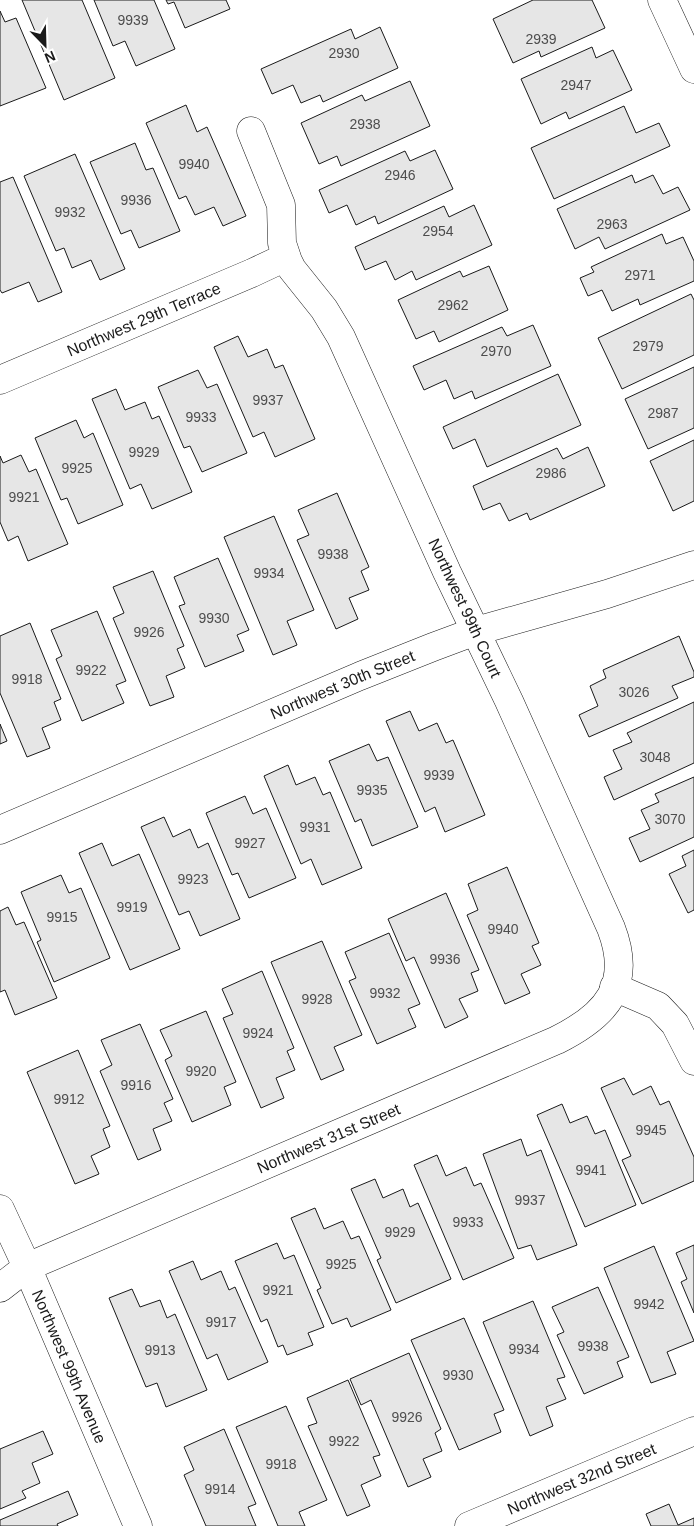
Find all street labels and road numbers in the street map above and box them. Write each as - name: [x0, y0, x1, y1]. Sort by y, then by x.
- street label: Northwest 29th Terrace: [64, 279, 223, 359]
- street label: Northwest 99th Court: [425, 536, 505, 681]
- street label: Northwest 30th Street: [267, 647, 417, 722]
- street label: Northwest 31st Street: [254, 1100, 403, 1176]
- street label: Northwest 99th Avenue: [29, 1287, 110, 1446]
- street label: Northwest 32nd Street: [505, 1440, 659, 1517]

